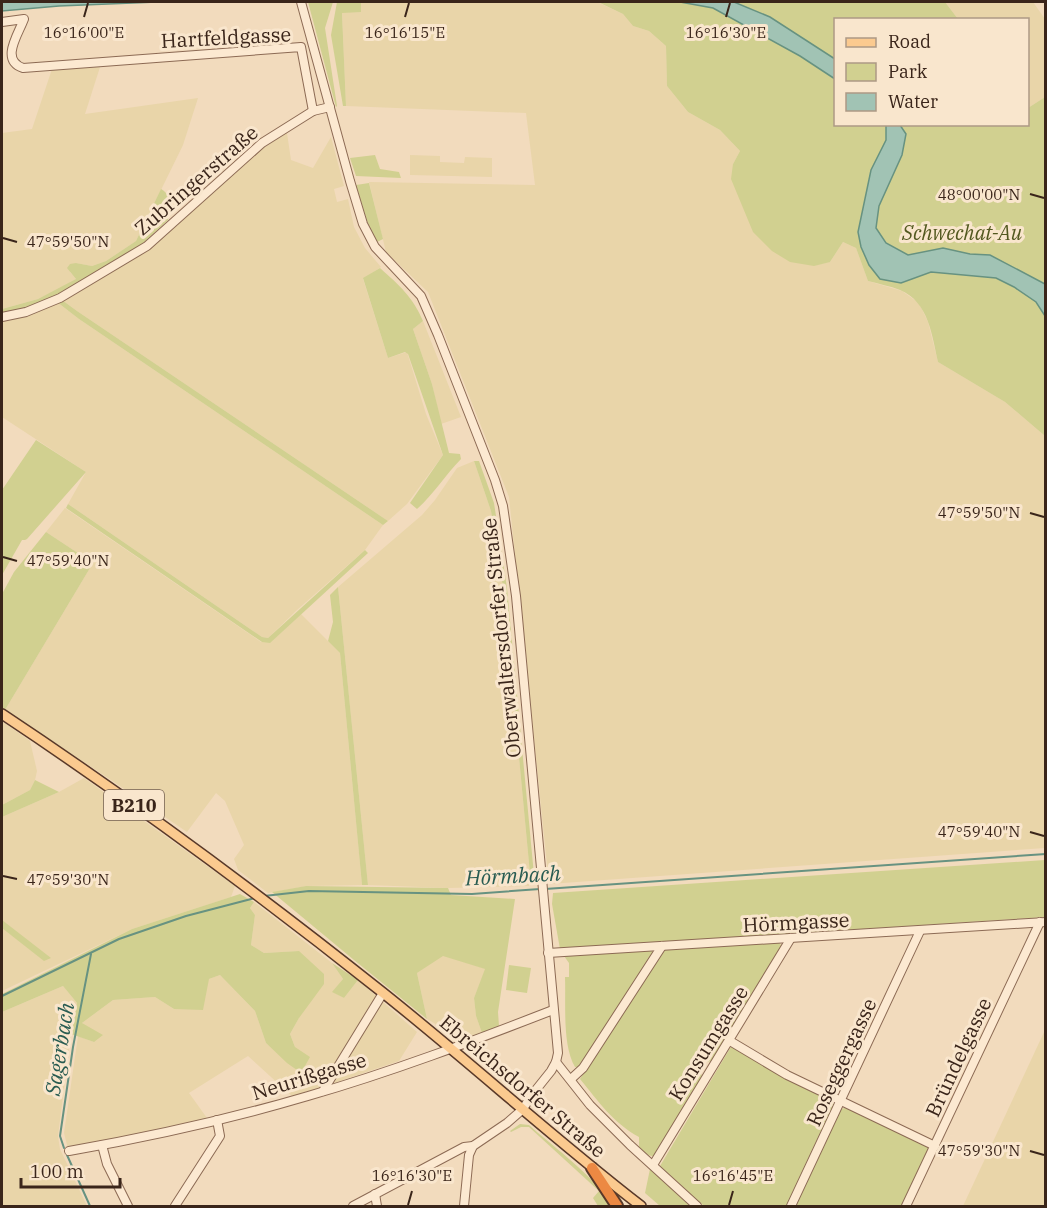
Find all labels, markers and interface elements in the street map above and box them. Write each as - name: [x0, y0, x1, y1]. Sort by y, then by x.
- legend: [834, 18, 1029, 126]
- street label: Hartfeldgasse: [160, 20, 292, 54]
- text: 16°16'00"E: [44, 23, 124, 42]
- text: 16°16'15"E: [365, 23, 445, 42]
- text: 16°16'30"E: [686, 23, 766, 42]
- text: Road: [888, 30, 931, 53]
- text: Park: [888, 60, 928, 83]
- text: Water: [888, 90, 938, 113]
- street label: Zubringerstraße: [129, 119, 263, 241]
- text: 48°00'00"N: [938, 185, 1020, 204]
- park label: Schwechat-Au: [901, 219, 1023, 246]
- text: 47°59'50"N: [27, 232, 109, 251]
- text: 47°59'50"N: [938, 503, 1020, 522]
- street label: Oberwaltersdorfer Straße: [475, 517, 527, 759]
- text: 47°59'40"N: [27, 551, 109, 570]
- road number: B210: [104, 790, 164, 820]
- text: 47°59'40"N: [938, 822, 1020, 841]
- water label: Hörmbach: [464, 859, 562, 892]
- text: 47°59'30"N: [27, 870, 109, 889]
- street label: Hörmgasse: [742, 906, 850, 938]
- street label: Konsumgasse: [662, 980, 754, 1106]
- street label: Bründelgasse: [919, 993, 997, 1121]
- street label: Roseggergasse: [800, 994, 882, 1130]
- water label: Sagerbach: [38, 1000, 80, 1099]
- street label: Ebreichsdorfer Straße: [434, 1009, 612, 1163]
- street label: Neurißgasse: [248, 1046, 370, 1106]
- text: 47°59'30"N: [938, 1141, 1020, 1160]
- scale bar: [21, 1151, 120, 1189]
- text: 100 m: [30, 1160, 84, 1183]
- text: 16°16'30"E: [372, 1166, 452, 1185]
- text: 16°16'45"E: [693, 1166, 773, 1185]

